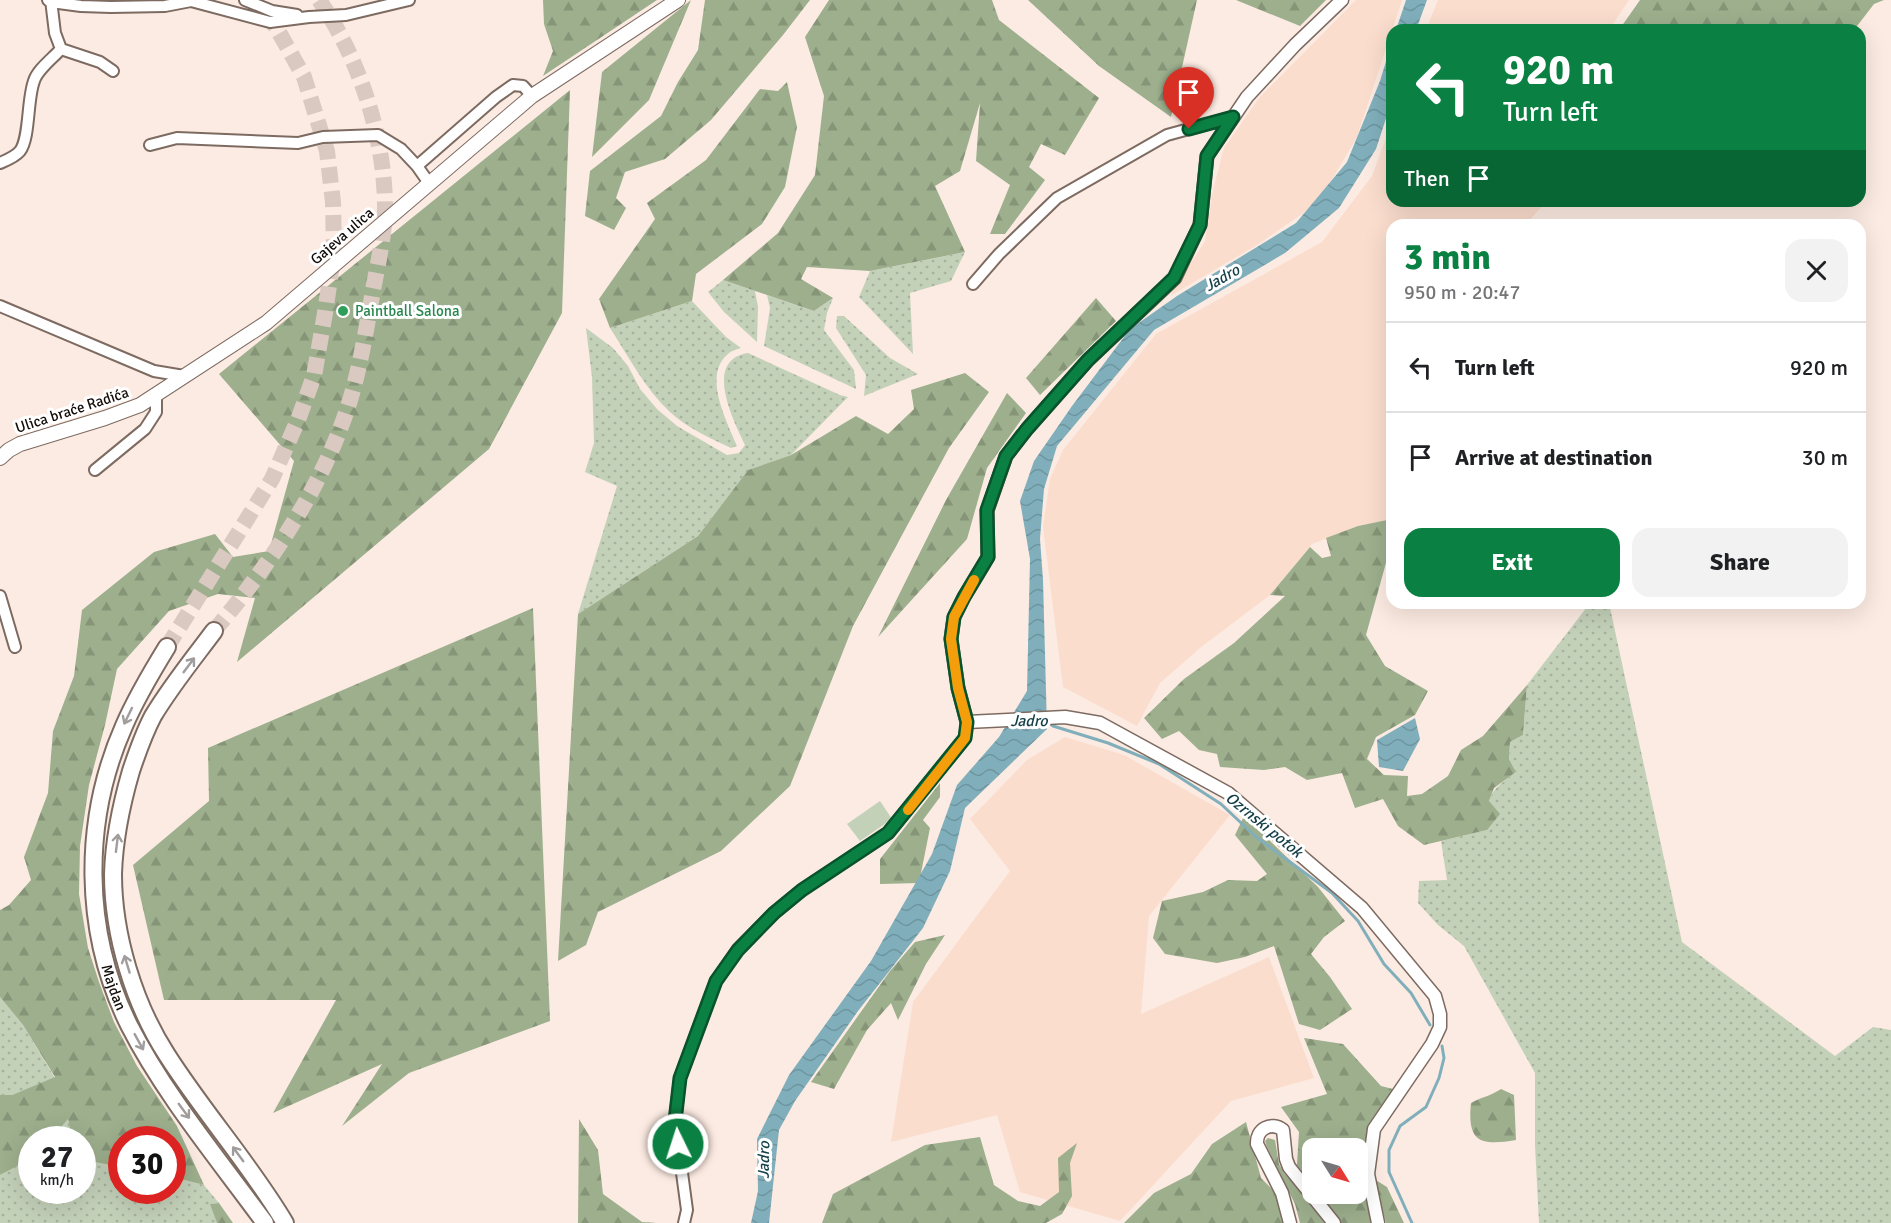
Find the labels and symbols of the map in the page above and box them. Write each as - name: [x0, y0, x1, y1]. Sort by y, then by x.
- pin: [1163, 67, 1214, 129]
- street label: Gajeva ulica: [307, 204, 377, 268]
- water label: Jadro: [1201, 260, 1244, 296]
- place label: Paintball Salona: [355, 302, 460, 320]
- marker: Paintball Salona: [336, 304, 350, 318]
- street label: Ulica braće Radića: [13, 383, 131, 437]
- one-way arrow: [183, 657, 195, 673]
- one-way arrow: [122, 707, 134, 725]
- water label: Jadro: [1010, 711, 1048, 731]
- water label: Ozrnski potok: [1221, 788, 1308, 863]
- one-way arrow: [112, 833, 123, 853]
- one-way arrow: [121, 955, 132, 974]
- street label: Majdan: [97, 962, 130, 1013]
- one-way arrow: [133, 1033, 145, 1050]
- one-way arrow: [178, 1103, 190, 1119]
- position arrow: [646, 1112, 710, 1176]
- speed limit sign: 30: [108, 1126, 186, 1204]
- north arrow: [1302, 1138, 1368, 1204]
- water label: Jadro: [754, 1141, 774, 1179]
- one-way arrow: [232, 1146, 245, 1162]

